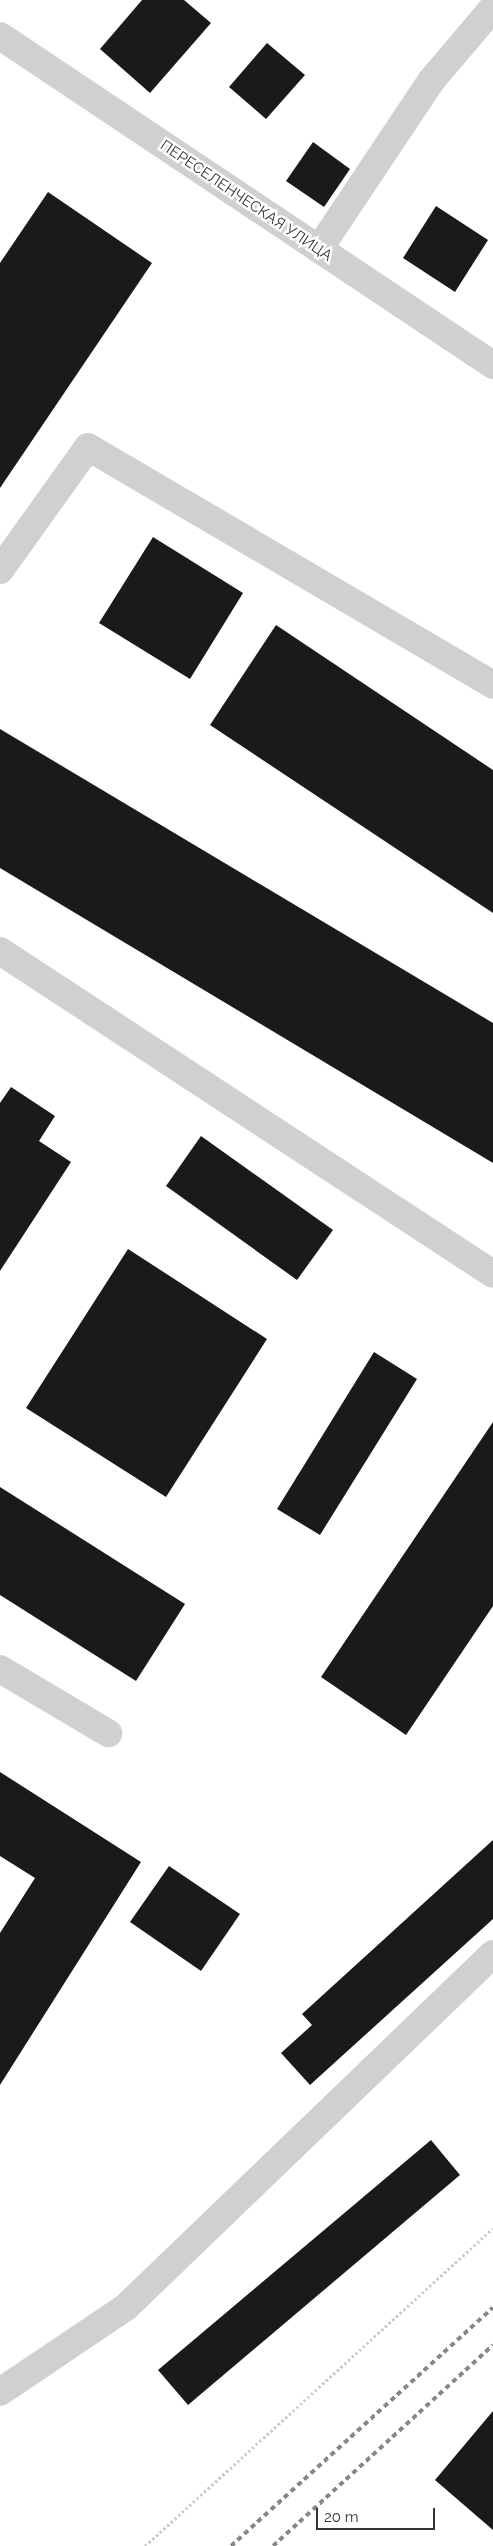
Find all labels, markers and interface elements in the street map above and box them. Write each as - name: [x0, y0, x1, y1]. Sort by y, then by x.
- street label: ПЕРЕСЕЛЕНЧЕСКАЯ УЛИЦА: [157, 137, 335, 265]
- scale bar: [318, 2498, 437, 2530]
- text: 20 m: [324, 2508, 359, 2526]

